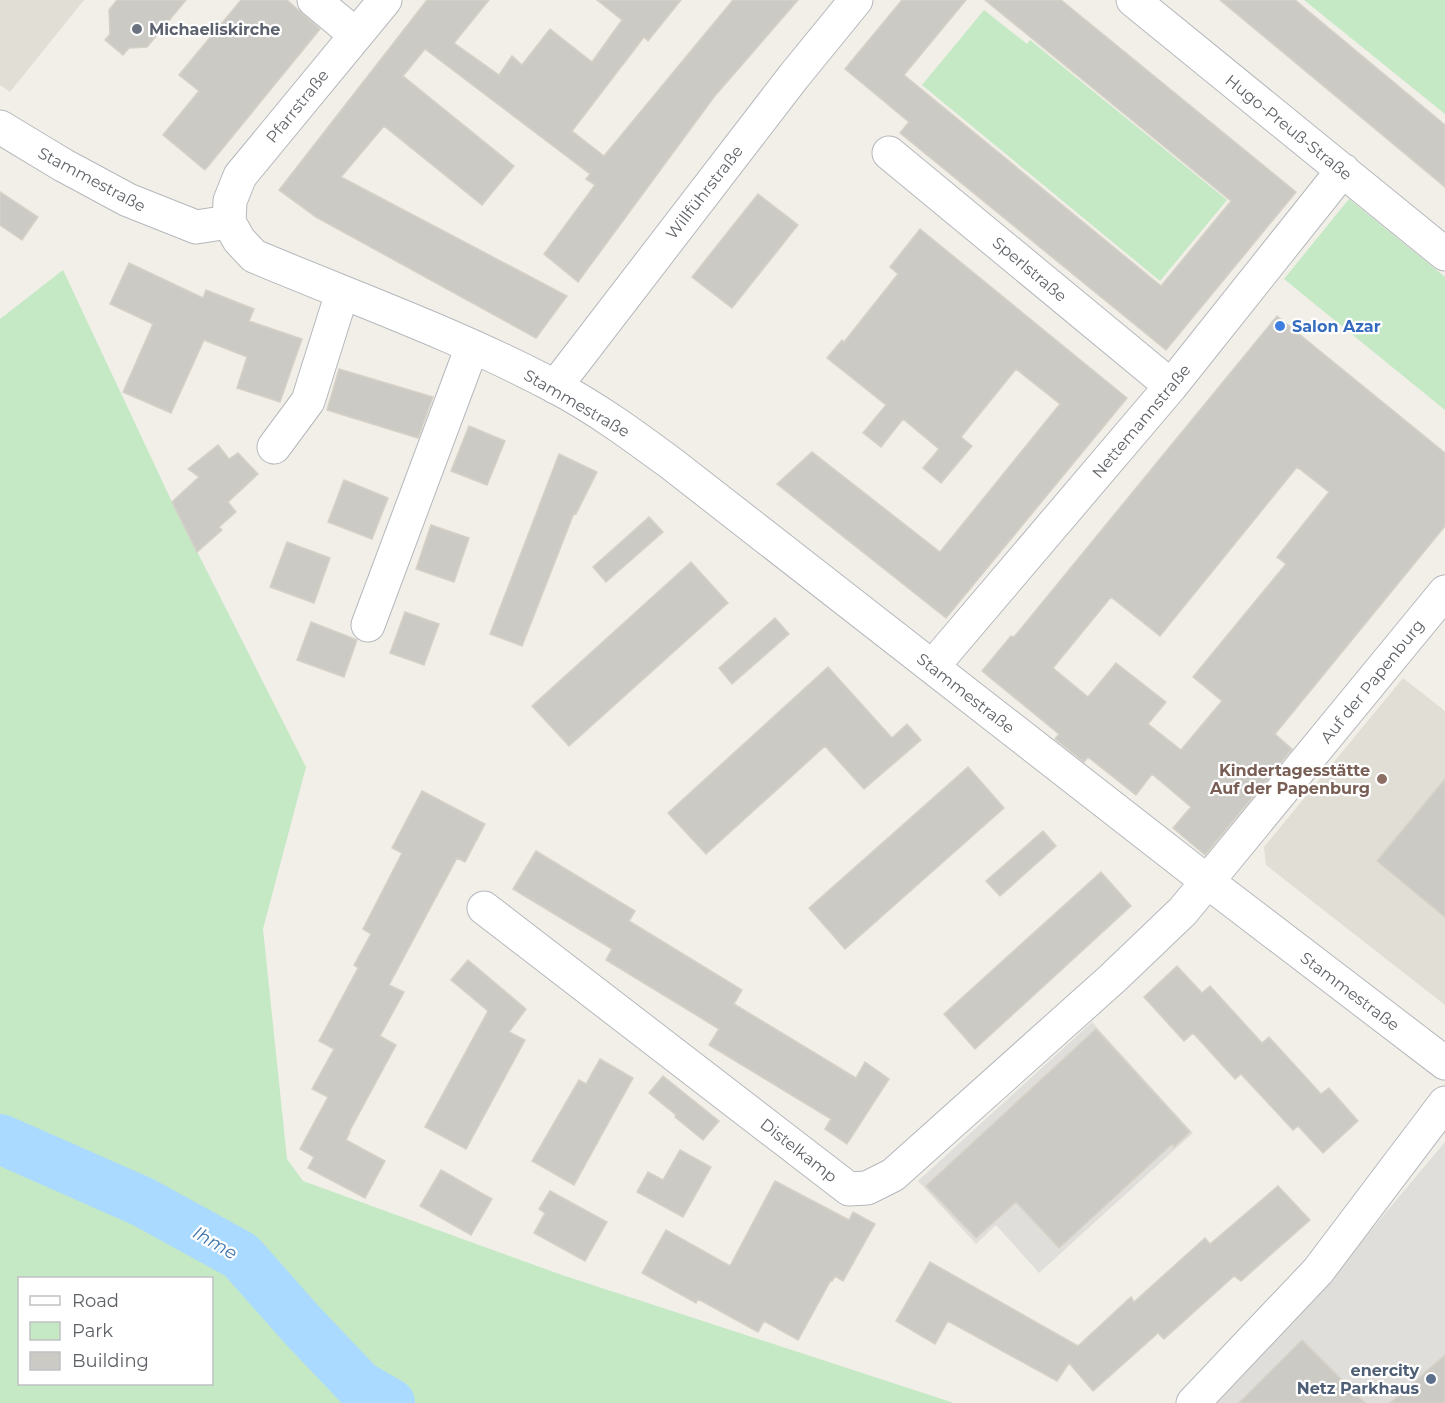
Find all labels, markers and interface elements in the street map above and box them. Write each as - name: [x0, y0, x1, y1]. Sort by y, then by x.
- place label: Michaeliskirche: [149, 20, 280, 39]
- marker: Michaeliskirche: [130, 22, 144, 36]
- street label: Pfarrstraße: [262, 66, 333, 147]
- street label: Hugo-Preuß-Straße: [1222, 70, 1356, 184]
- street label: Willführstraße: [662, 142, 747, 243]
- street label: Stammestraße: [35, 143, 149, 216]
- street label: Sperlstraße: [989, 233, 1071, 306]
- place label: Salon Azar: [1292, 317, 1381, 336]
- marker: Salon Azar: [1273, 319, 1287, 333]
- street label: Nettemannstraße: [1088, 361, 1195, 482]
- street label: Stammestraße: [520, 365, 633, 441]
- street label: Auf der Papenburg: [1317, 616, 1428, 747]
- street label: Stammestraße: [913, 649, 1018, 737]
- place label: Kindertagesstätte Auf der Papenburg: [1209, 761, 1370, 798]
- marker: Kindertagesstätte Auf der Papenburg: [1375, 772, 1389, 786]
- street label: Stammestraße: [1296, 948, 1403, 1035]
- street label: Distelkamp: [757, 1115, 841, 1186]
- water label: Ihme: [189, 1222, 241, 1264]
- legend: [18, 1277, 213, 1385]
- text: Road: [72, 1290, 119, 1312]
- text: Park: [72, 1320, 113, 1342]
- text: Building: [72, 1350, 149, 1372]
- place label: enercity Netz Parkhaus: [1297, 1361, 1420, 1398]
- marker: enercity Netz Parkhaus: [1424, 1372, 1438, 1386]

